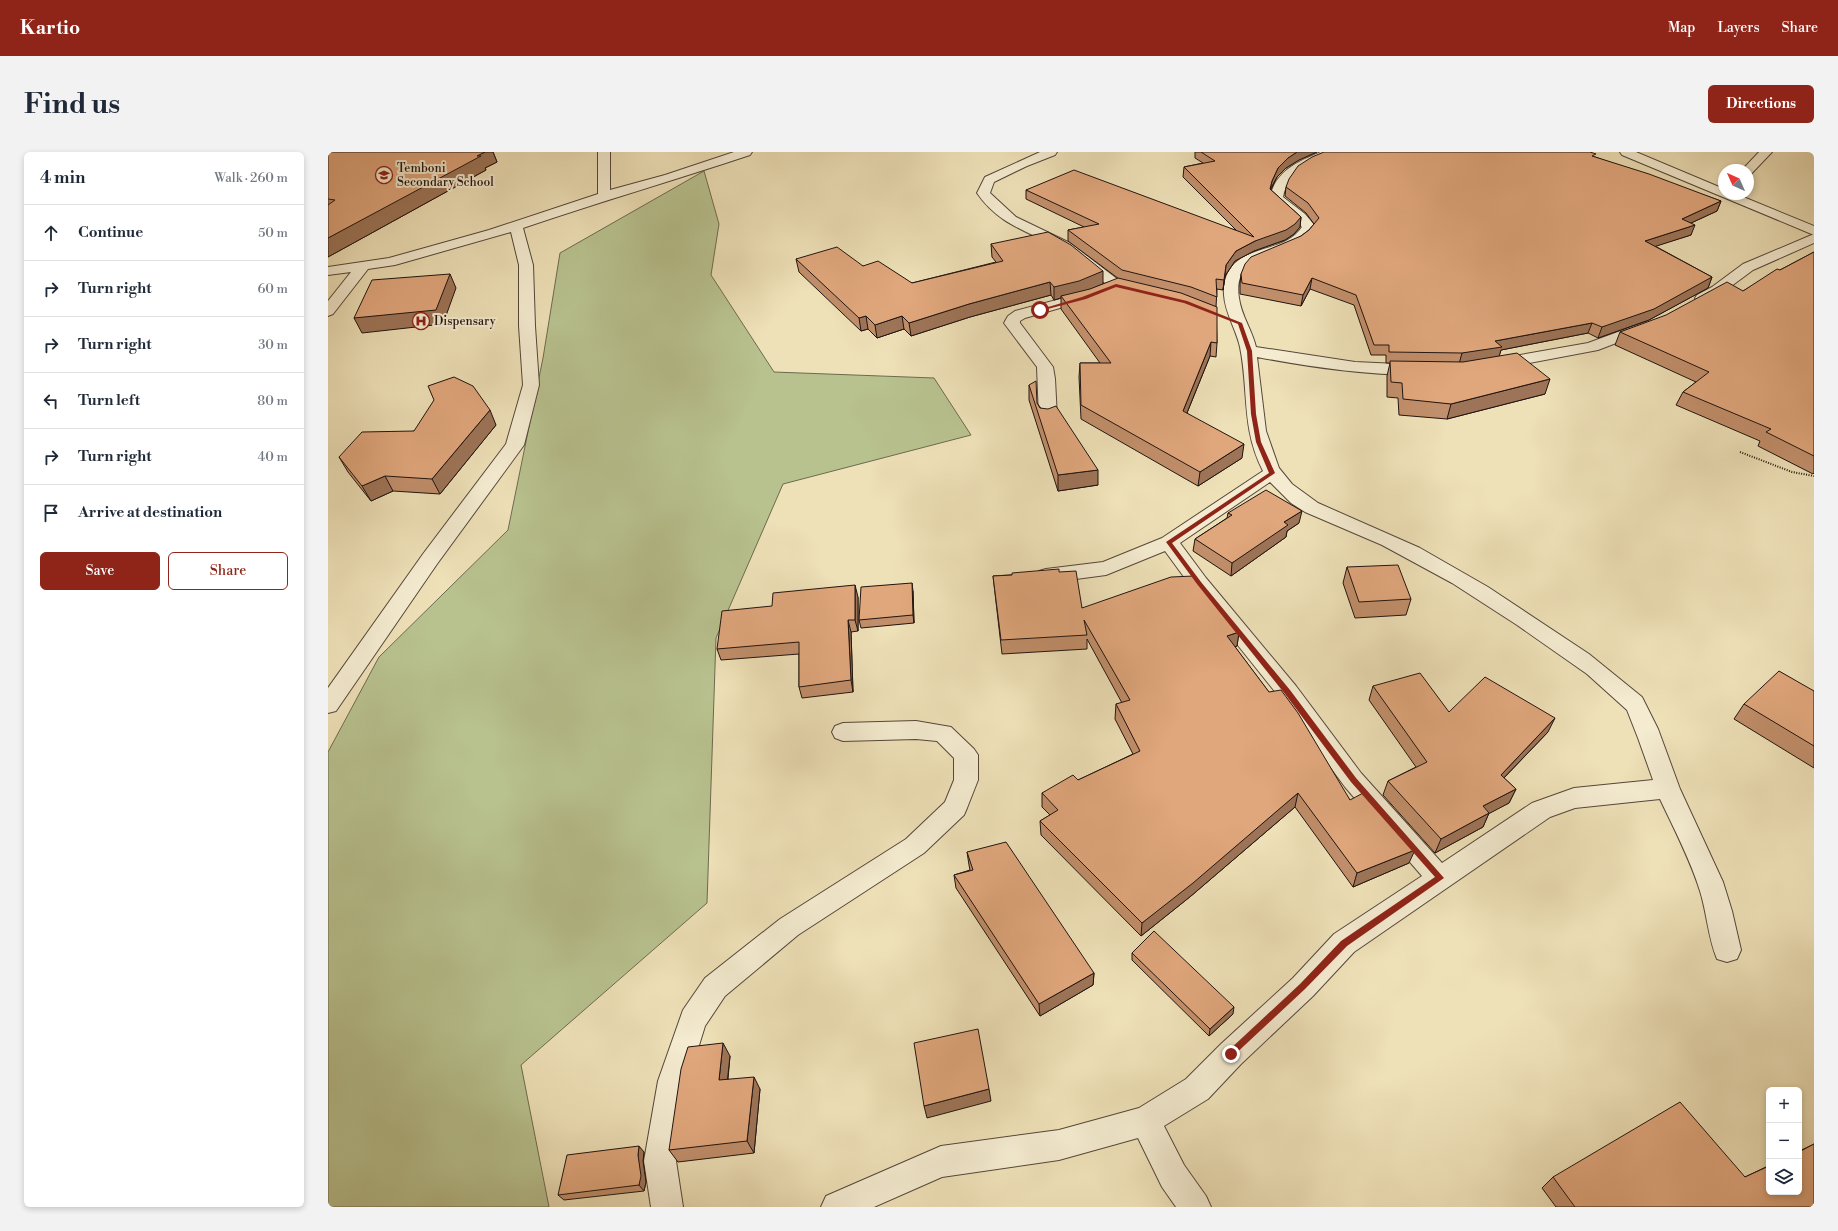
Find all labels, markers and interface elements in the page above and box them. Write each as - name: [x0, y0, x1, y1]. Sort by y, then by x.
- text: Kartio: [20, 16, 80, 40]
- text: Map: [1668, 19, 1695, 37]
- text: Layers: [1717, 19, 1760, 37]
- text: Share: [1782, 19, 1818, 37]
- button: Directions: [1708, 85, 1814, 123]
- text: Find us: [24, 87, 120, 122]
- place label: Temboni Secondary School: [397, 161, 494, 190]
- north arrow: [1718, 164, 1754, 200]
- school or university icon: Temboni Secondary School: [374, 165, 394, 185]
- text: 4 min: [40, 167, 85, 189]
- text: Walk · 260 m: [214, 170, 288, 186]
- icon: ahead: [40, 222, 62, 244]
- text: Continue: [78, 223, 143, 242]
- text: 50 m: [258, 225, 288, 241]
- icon: right: [40, 278, 62, 300]
- text: Turn right: [78, 279, 152, 298]
- text: 60 m: [257, 281, 288, 297]
- route start: [1031, 301, 1049, 319]
- hospital icon: Dispensary: [411, 311, 431, 331]
- place label: Dispensary: [434, 314, 496, 329]
- icon: right: [40, 334, 62, 356]
- text: Turn right: [78, 335, 152, 354]
- text: 30 m: [258, 337, 288, 353]
- icon: left: [40, 390, 62, 412]
- text: Turn left: [78, 391, 140, 410]
- text: 80 m: [257, 393, 288, 409]
- icon: right: [40, 446, 62, 468]
- text: Turn right: [78, 447, 152, 466]
- text: 40 m: [258, 449, 288, 465]
- icon: arrive: [40, 502, 62, 524]
- text: Arrive at destination: [78, 503, 222, 522]
- button: Save: [40, 552, 160, 590]
- button: Share: [168, 552, 288, 590]
- route end: [1222, 1045, 1240, 1063]
- map controls: [1766, 1087, 1802, 1195]
- button: +: [1766, 1087, 1802, 1123]
- button: −: [1766, 1123, 1802, 1159]
- button: layers: [1766, 1159, 1802, 1195]

